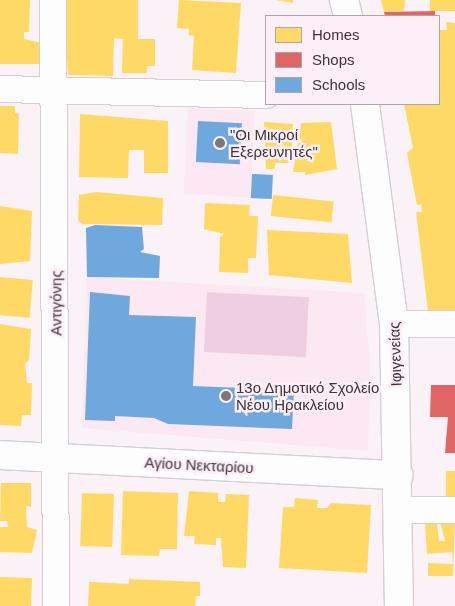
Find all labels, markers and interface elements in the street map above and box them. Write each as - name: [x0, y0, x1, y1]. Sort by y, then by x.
- legend: [265, 15, 440, 105]
- text: Homes: [312, 26, 360, 43]
- text: Shops: [312, 51, 355, 68]
- text: Schools: [312, 76, 365, 93]
- place label: "Οι Μικροί Εξερευνητές": [230, 125, 318, 160]
- marker: "Οι Μικροί Εξερευνητές": [214, 137, 226, 149]
- street label: Αντιγόνης: [47, 270, 65, 336]
- street label: Ιφιγενείας: [385, 321, 405, 387]
- place label: 13ο Δημοτικό Σχολείο Νέου Ηρακλείου: [236, 378, 380, 413]
- marker: 13ο Δημοτικό Σχολείο Νέου Ηρακλείου: [220, 390, 232, 402]
- street label: Αγίου Νεκταρίου: [144, 453, 254, 477]

